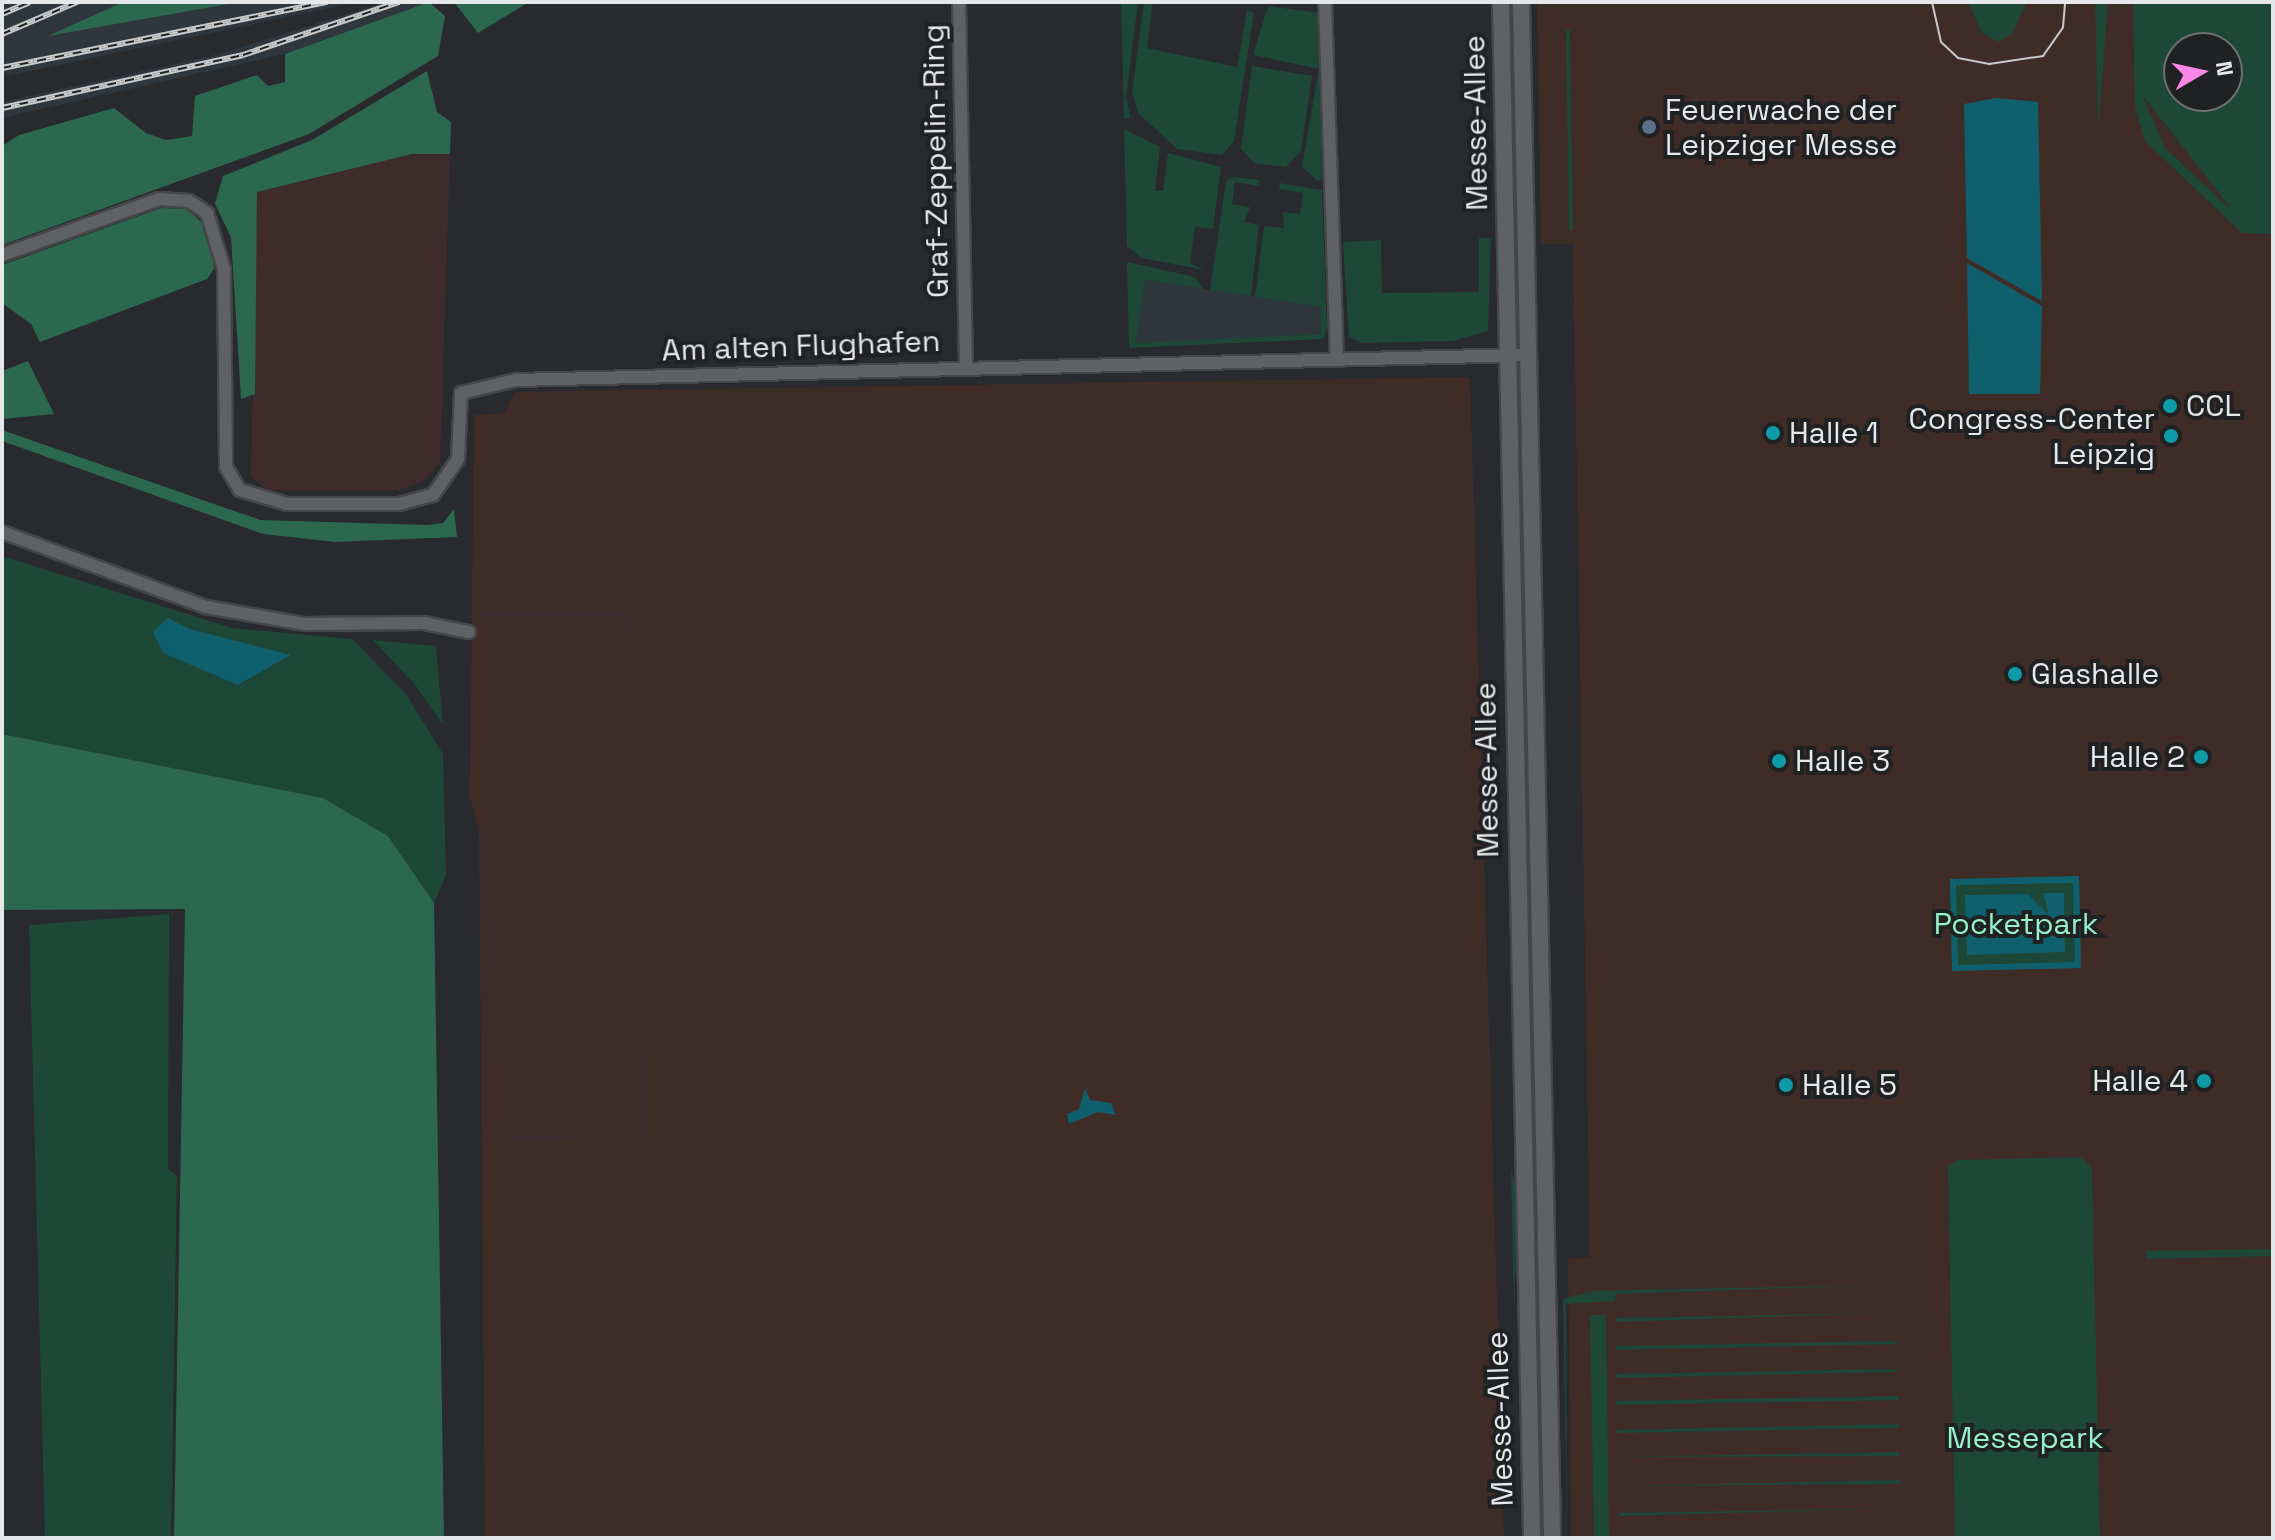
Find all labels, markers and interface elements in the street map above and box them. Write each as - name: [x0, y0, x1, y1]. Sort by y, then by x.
- street label: Graf-Zeppelin-Ring: [916, 24, 956, 298]
- north arrow: [2163, 32, 2243, 112]
- street label: Messe-Allee: [1456, 35, 1496, 211]
- text: N: [2210, 59, 2240, 78]
- place label: Feuerwache der Leipziger Messe: [1665, 92, 1897, 162]
- marker: Feuerwache der Leipziger Messe: [1640, 118, 1658, 136]
- street label: Am alten Flughafen: [661, 323, 941, 369]
- place label: CCL: [2186, 388, 2241, 424]
- marker: CCL: [2161, 397, 2179, 415]
- place label: Congress-Center Leipzig: [1908, 401, 2155, 472]
- place label: Halle 1: [1789, 415, 1879, 451]
- marker: Halle 1: [1764, 424, 1782, 442]
- marker: Congress-Center Leipzig: [2162, 427, 2180, 445]
- place label: Glashalle: [2031, 656, 2159, 692]
- marker: Glashalle: [2006, 665, 2024, 683]
- street label: Messe-Allee: [1467, 682, 1507, 858]
- place label: Halle 2: [2090, 739, 2185, 775]
- place label: Halle 3: [1795, 743, 1890, 779]
- marker: Halle 2: [2192, 748, 2210, 766]
- marker: Halle 3: [1770, 752, 1788, 770]
- park label: Pocketpark: [1934, 906, 2098, 942]
- place label: Halle 4: [2092, 1063, 2188, 1099]
- place label: Halle 5: [1802, 1067, 1897, 1103]
- marker: Halle 4: [2195, 1072, 2213, 1090]
- marker: Halle 5: [1777, 1076, 1795, 1094]
- street label: Messe-Allee: [1479, 1331, 1521, 1507]
- park label: Messepark: [1946, 1420, 2104, 1456]

